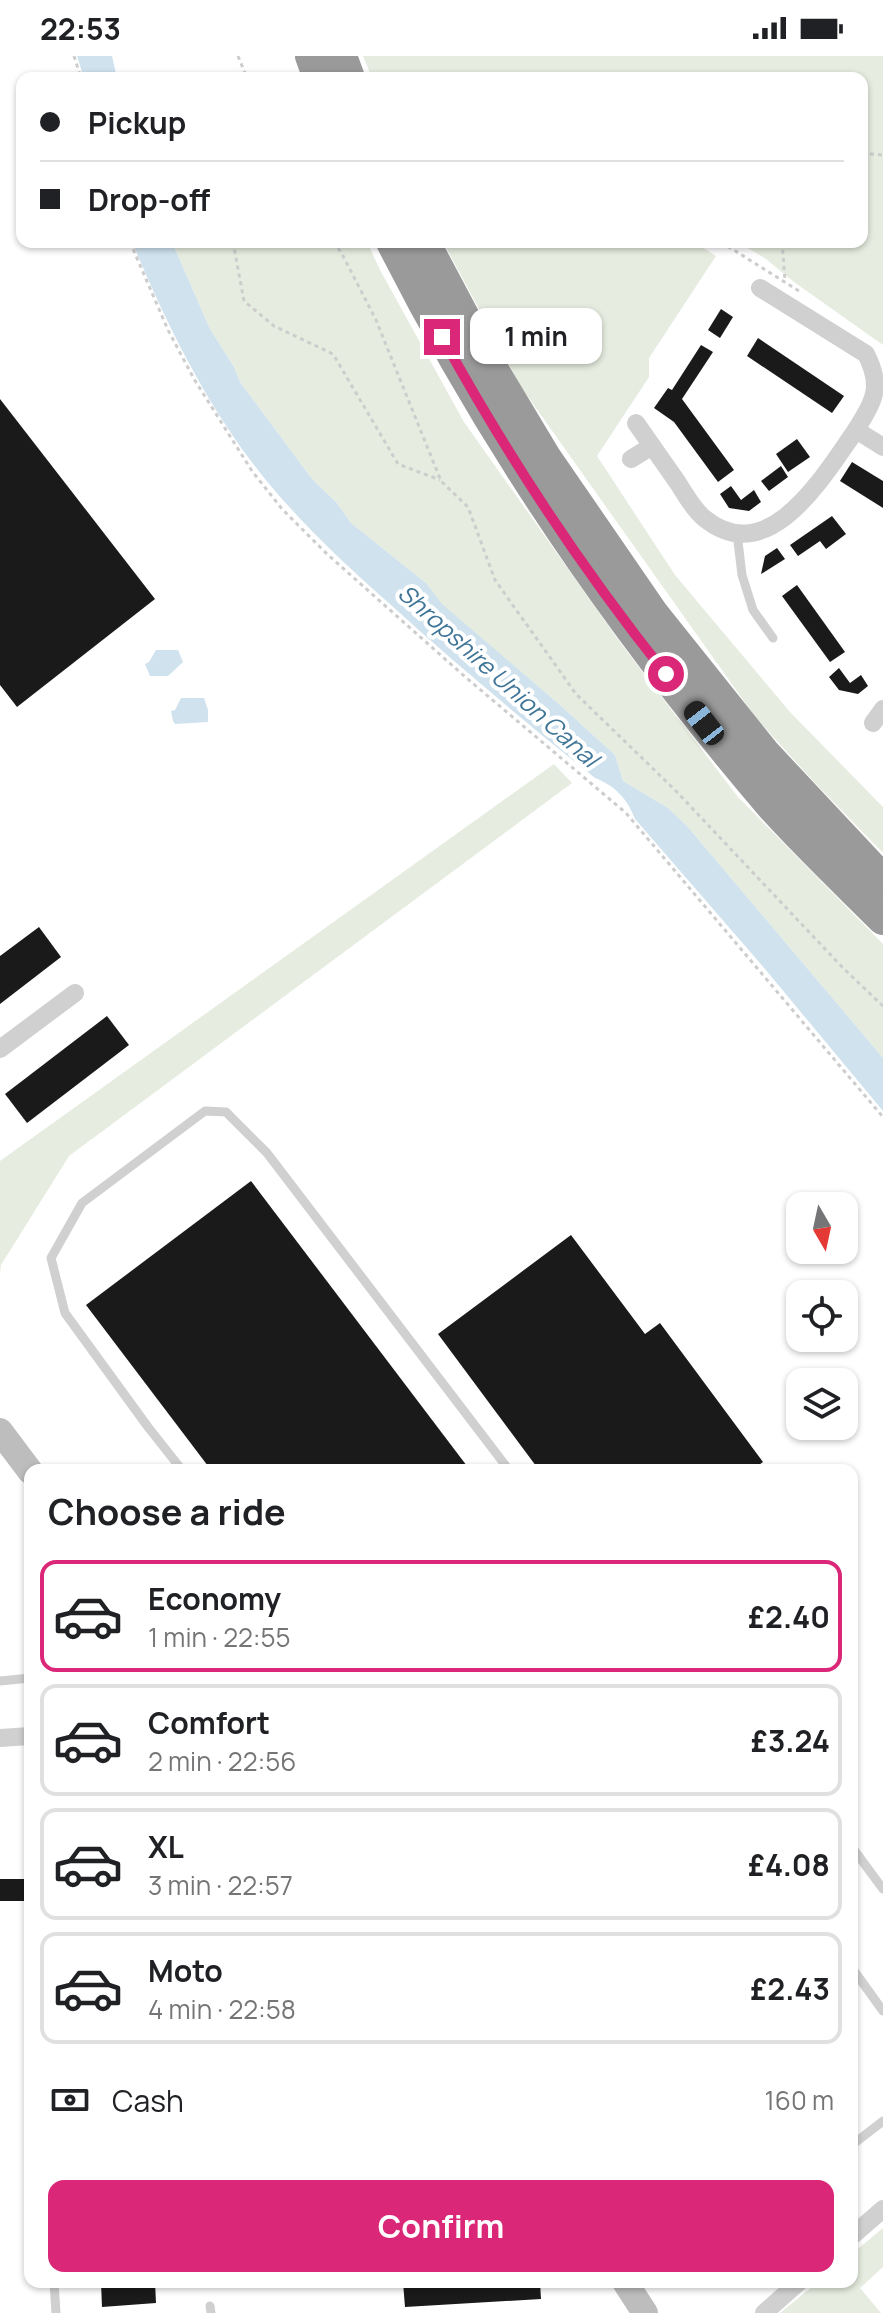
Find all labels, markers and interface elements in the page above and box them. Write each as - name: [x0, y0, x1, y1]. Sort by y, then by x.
- text: 22:53: [40, 8, 121, 49]
- text: Pickup: [88, 102, 186, 143]
- text: Drop-off: [88, 179, 210, 220]
- callout: 1 min: [470, 309, 602, 365]
- text: 1 min: [504, 318, 568, 354]
- route end: [424, 319, 460, 355]
- water label: Shropshire Union Canal: [392, 576, 609, 776]
- route start: [648, 656, 684, 692]
- car: [680, 697, 728, 749]
- north arrow: [786, 1192, 858, 1264]
- map controls: [786, 1192, 858, 1440]
- button: locate: [786, 1280, 858, 1352]
- button: layers: [786, 1368, 858, 1440]
- text: Choose a ride: [48, 1487, 286, 1536]
- text: Economy: [148, 1578, 281, 1619]
- icon: car: [52, 1580, 124, 1652]
- text: £2.40: [748, 1596, 830, 1637]
- text: 1 min · 22:55: [148, 1619, 291, 1655]
- text: Comfort: [148, 1702, 270, 1743]
- icon: car: [52, 1704, 124, 1776]
- text: £3.24: [751, 1720, 830, 1761]
- text: 2 min · 22:56: [148, 1743, 296, 1779]
- text: XL: [148, 1826, 184, 1867]
- icon: car: [52, 1828, 124, 1900]
- text: £4.08: [748, 1844, 830, 1885]
- text: 3 min · 22:57: [148, 1867, 293, 1903]
- text: Moto: [148, 1950, 223, 1991]
- icon: car: [52, 1952, 124, 2024]
- text: £2.43: [750, 1968, 830, 2009]
- text: 4 min · 22:58: [148, 1991, 296, 2027]
- icon: cash: [48, 2078, 92, 2122]
- text: Cash: [112, 2080, 184, 2121]
- text: 160 m: [765, 2082, 834, 2118]
- button: Confirm: [48, 2180, 834, 2272]

